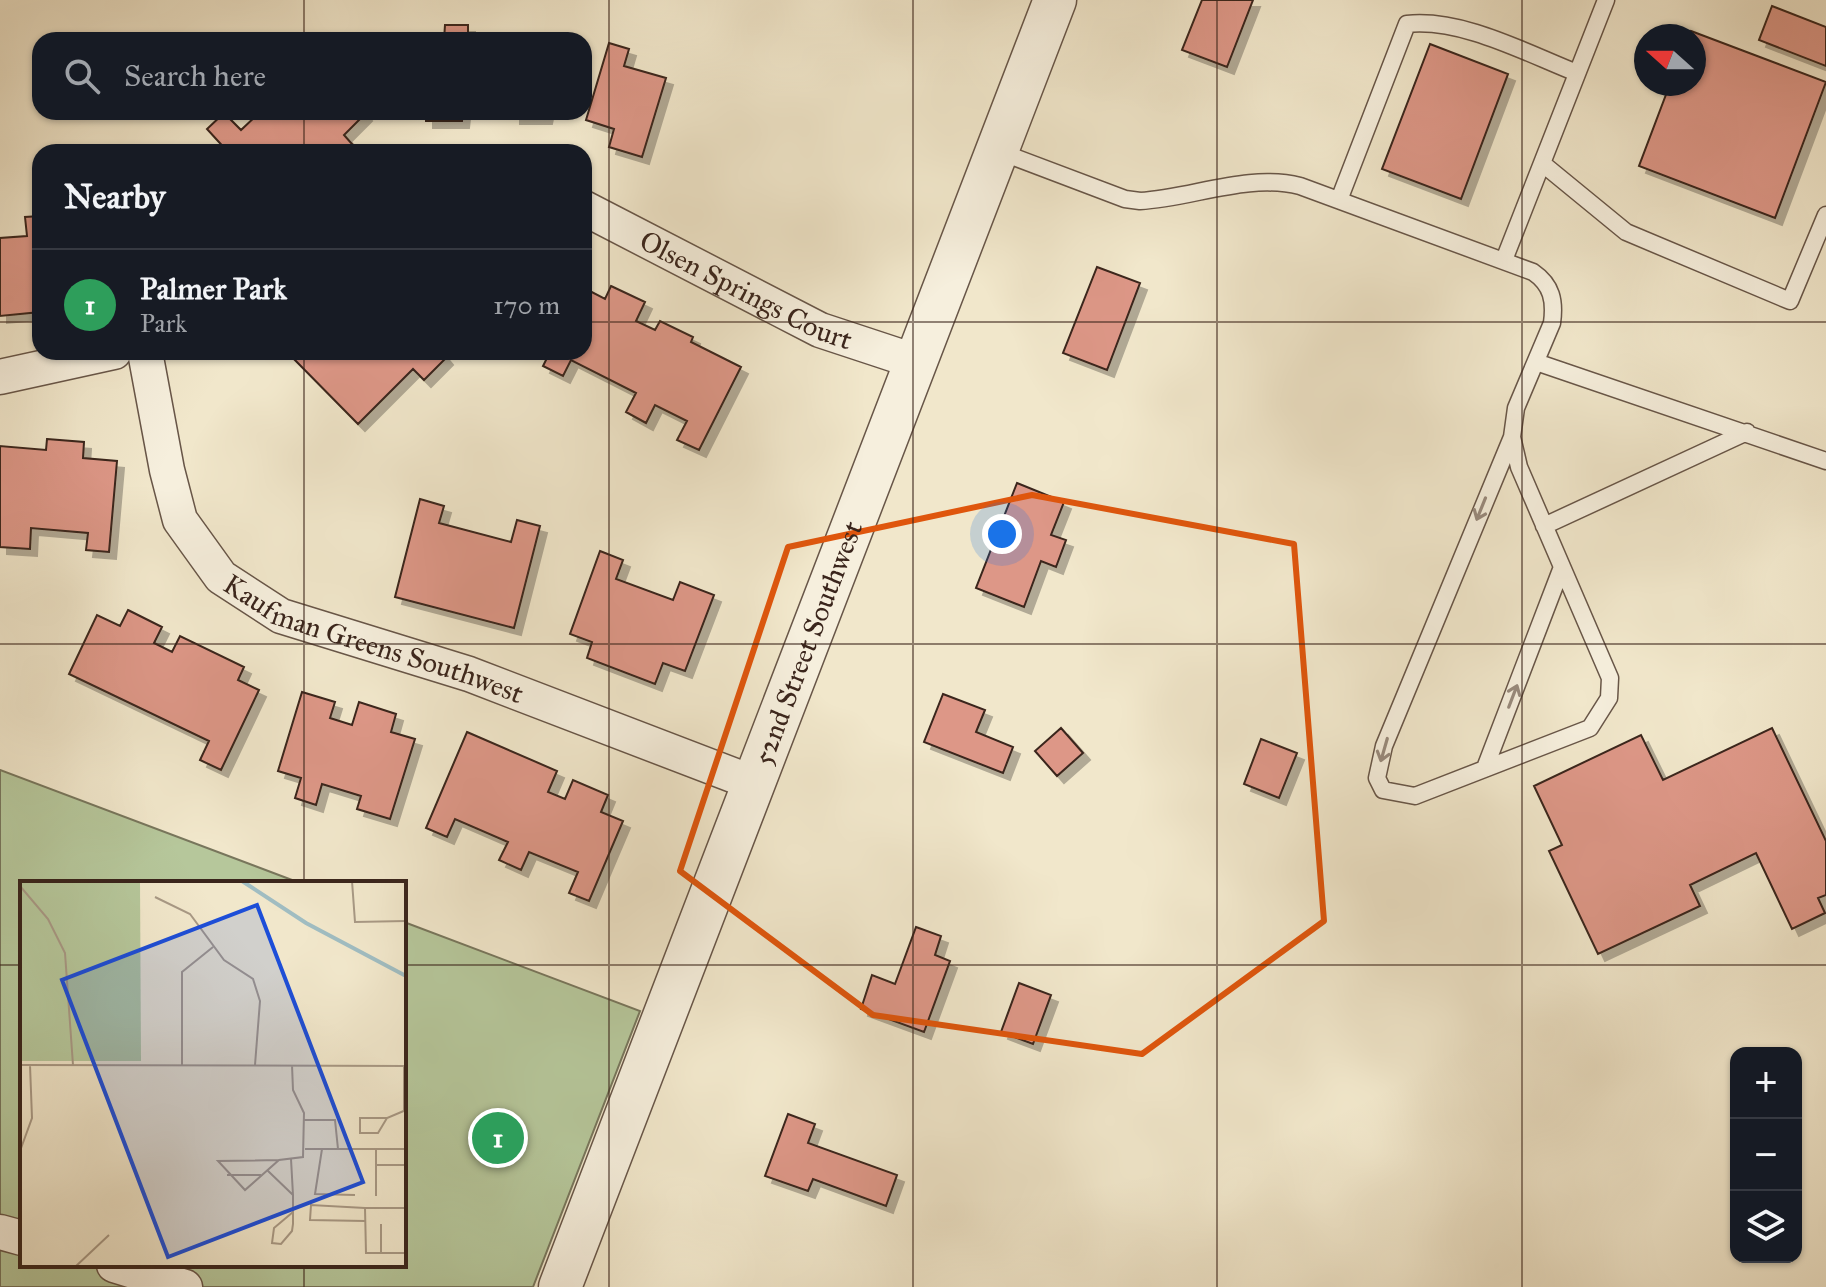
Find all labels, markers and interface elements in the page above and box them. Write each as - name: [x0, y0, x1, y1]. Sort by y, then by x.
- north arrow: [1634, 24, 1706, 96]
- search box: [32, 32, 592, 120]
- icon: search: [60, 54, 104, 98]
- text: Search here: [124, 58, 266, 94]
- text: Nearby: [64, 176, 166, 217]
- street label: Olsen Springs Court: [634, 223, 857, 357]
- text: Palmer Park: [140, 271, 287, 307]
- text: 1: [85, 289, 95, 321]
- text: 170 m: [493, 289, 560, 321]
- text: Park: [140, 307, 187, 339]
- one-way arrow: [1473, 496, 1487, 521]
- your location: [982, 514, 1022, 554]
- street label: 52nd Street Southwest: [745, 516, 870, 770]
- street label: Kaufman Greens Southwest: [217, 566, 528, 711]
- one-way arrow: [1507, 684, 1521, 708]
- one-way arrow: [1376, 737, 1390, 762]
- inset map: [20, 881, 406, 1267]
- map controls: [1730, 1047, 1802, 1263]
- button: +: [1730, 1047, 1802, 1119]
- pin: 1: [472, 1108, 524, 1168]
- button: −: [1730, 1119, 1802, 1191]
- button: layers: [1730, 1191, 1802, 1263]

